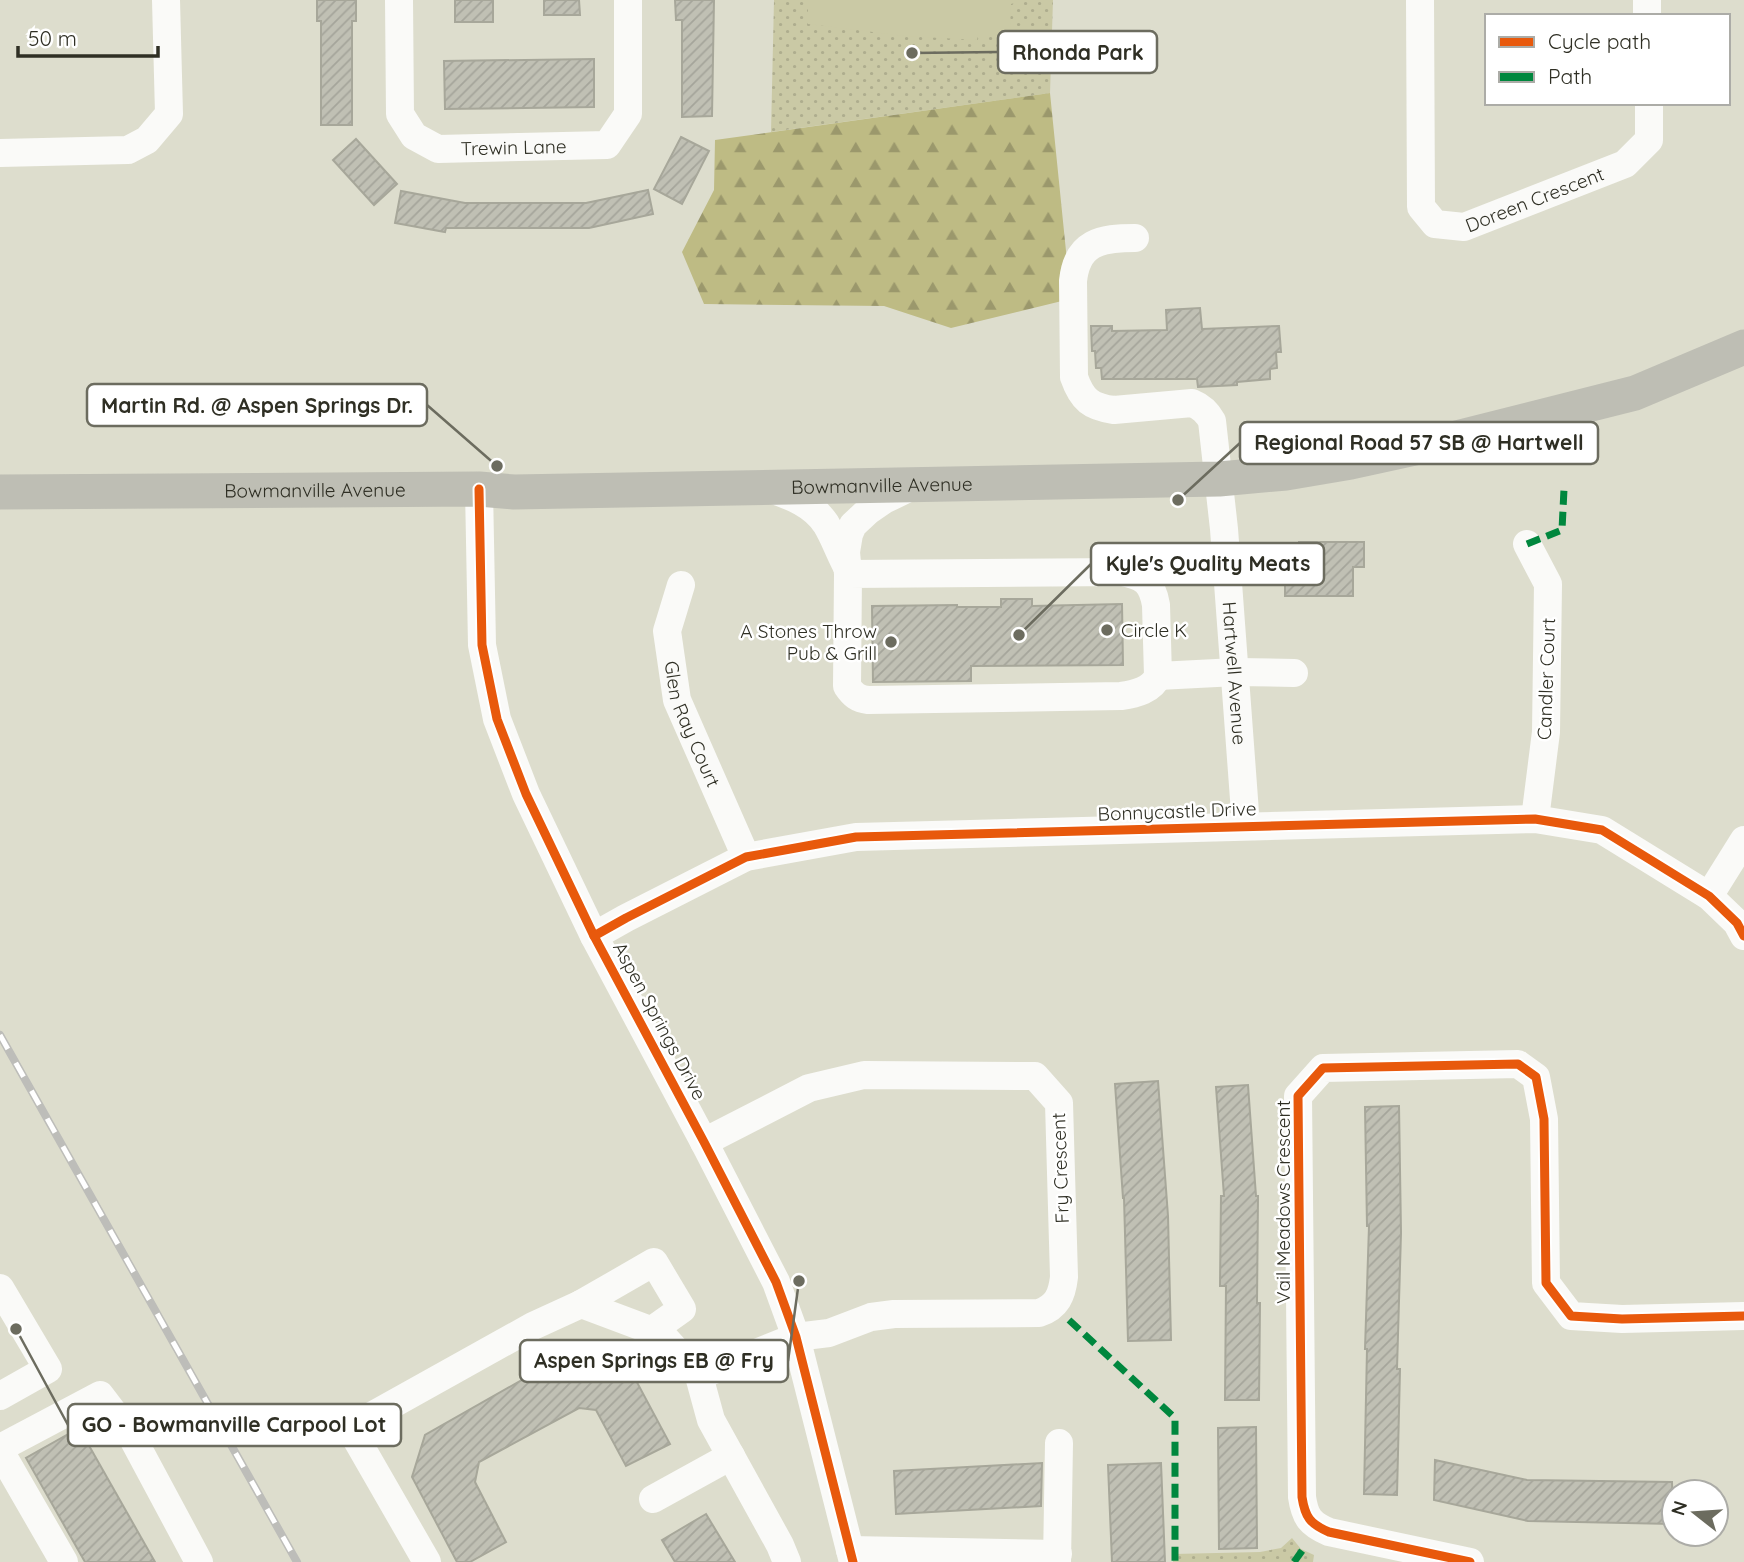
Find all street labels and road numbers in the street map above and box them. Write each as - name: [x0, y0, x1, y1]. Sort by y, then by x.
- street label: Trewin Lane: [460, 134, 567, 160]
- street label: Doreen Crescent: [1462, 161, 1607, 237]
- street label: Bowmanville Avenue: [791, 472, 973, 499]
- street label: Bowmanville Avenue: [224, 477, 406, 503]
- street label: Hartwell Avenue: [1217, 601, 1252, 746]
- street label: Candler Court: [1532, 617, 1560, 741]
- street label: Glen Ray Court: [659, 659, 726, 791]
- street label: Bonnycastle Drive: [1097, 796, 1257, 826]
- street label: Aspen Springs Drive: [608, 938, 712, 1104]
- street label: Vail Meadows Crescent: [1271, 1100, 1295, 1304]
- street label: Fry Crescent: [1046, 1112, 1074, 1224]

